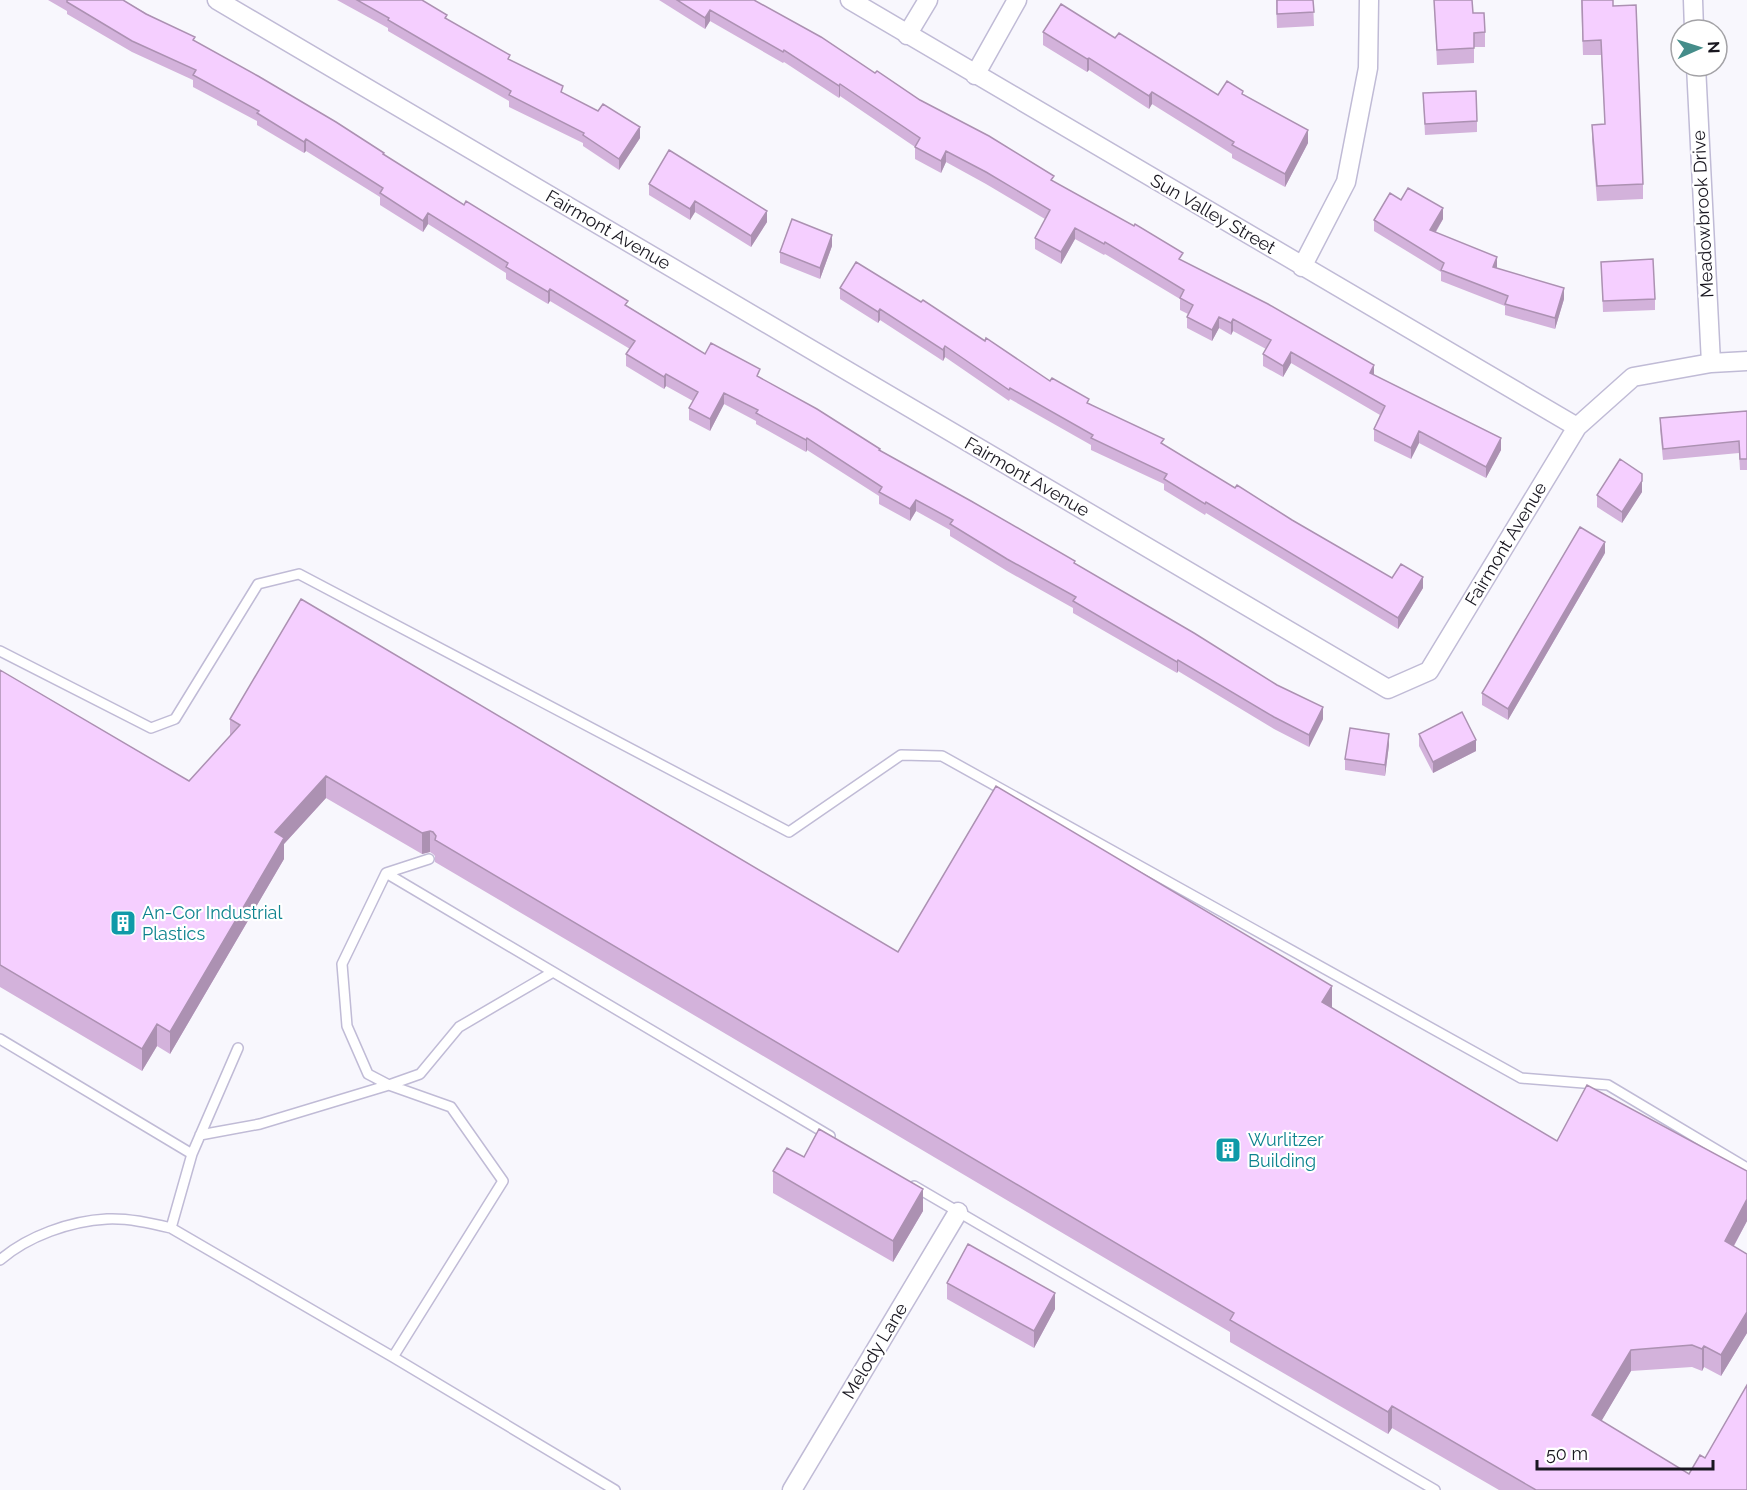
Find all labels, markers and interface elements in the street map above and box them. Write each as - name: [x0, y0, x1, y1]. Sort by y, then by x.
- north arrow: [1669, 18, 1729, 78]
- text: N: [1704, 41, 1723, 54]
- street label: Meadowbrook Drive: [1688, 129, 1717, 298]
- street label: Sun Valley Street: [1147, 169, 1280, 258]
- street label: Fairmont Avenue: [542, 185, 675, 274]
- street label: Fairmont Avenue: [961, 432, 1094, 521]
- street label: Fairmont Avenue: [1460, 478, 1551, 609]
- place label: An-Cor Industrial Plastics: [142, 902, 282, 944]
- building icon: An-Cor Industrial Plastics: [108, 908, 138, 938]
- place label: Wurlitzer Building: [1248, 1129, 1324, 1171]
- building icon: Wurlitzer Building: [1213, 1135, 1243, 1165]
- street label: Melody Lane: [838, 1299, 912, 1403]
- scale bar: [1537, 1433, 1712, 1471]
- text: 50 m: [1546, 1443, 1588, 1464]

